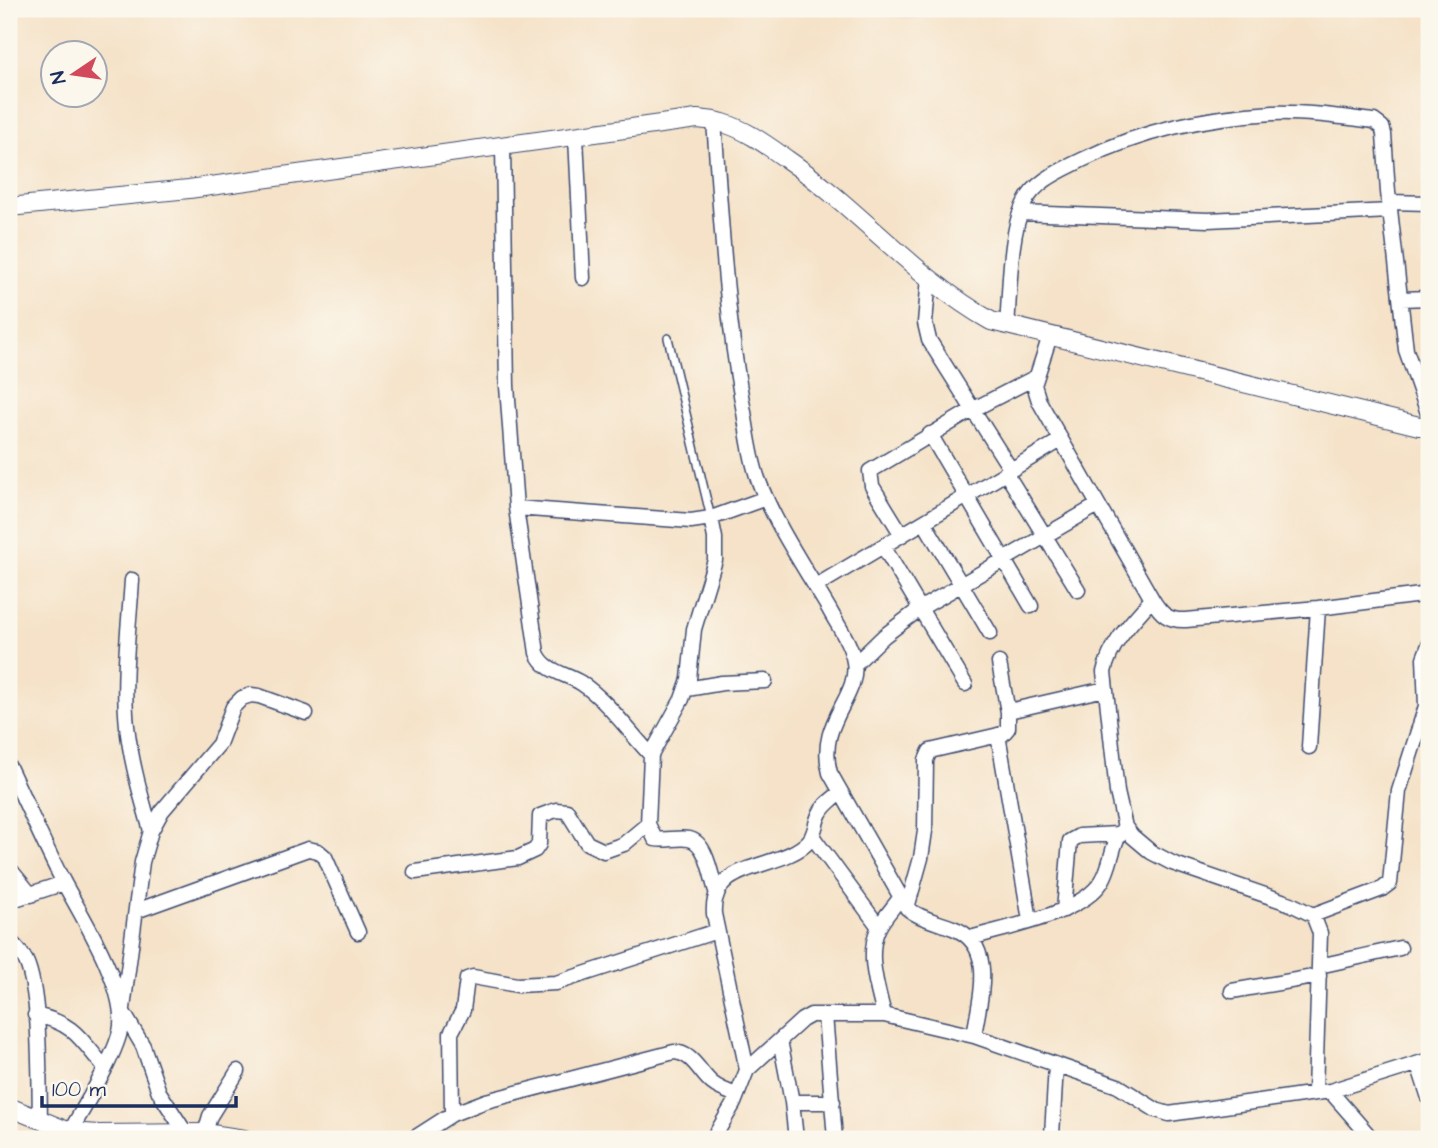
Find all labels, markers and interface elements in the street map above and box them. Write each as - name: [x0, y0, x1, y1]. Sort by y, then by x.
- north arrow: [38, 38, 108, 108]
- text: N: [44, 69, 73, 86]
- scale bar: [42, 1064, 236, 1108]
- text: 100 m: [52, 1075, 107, 1104]

